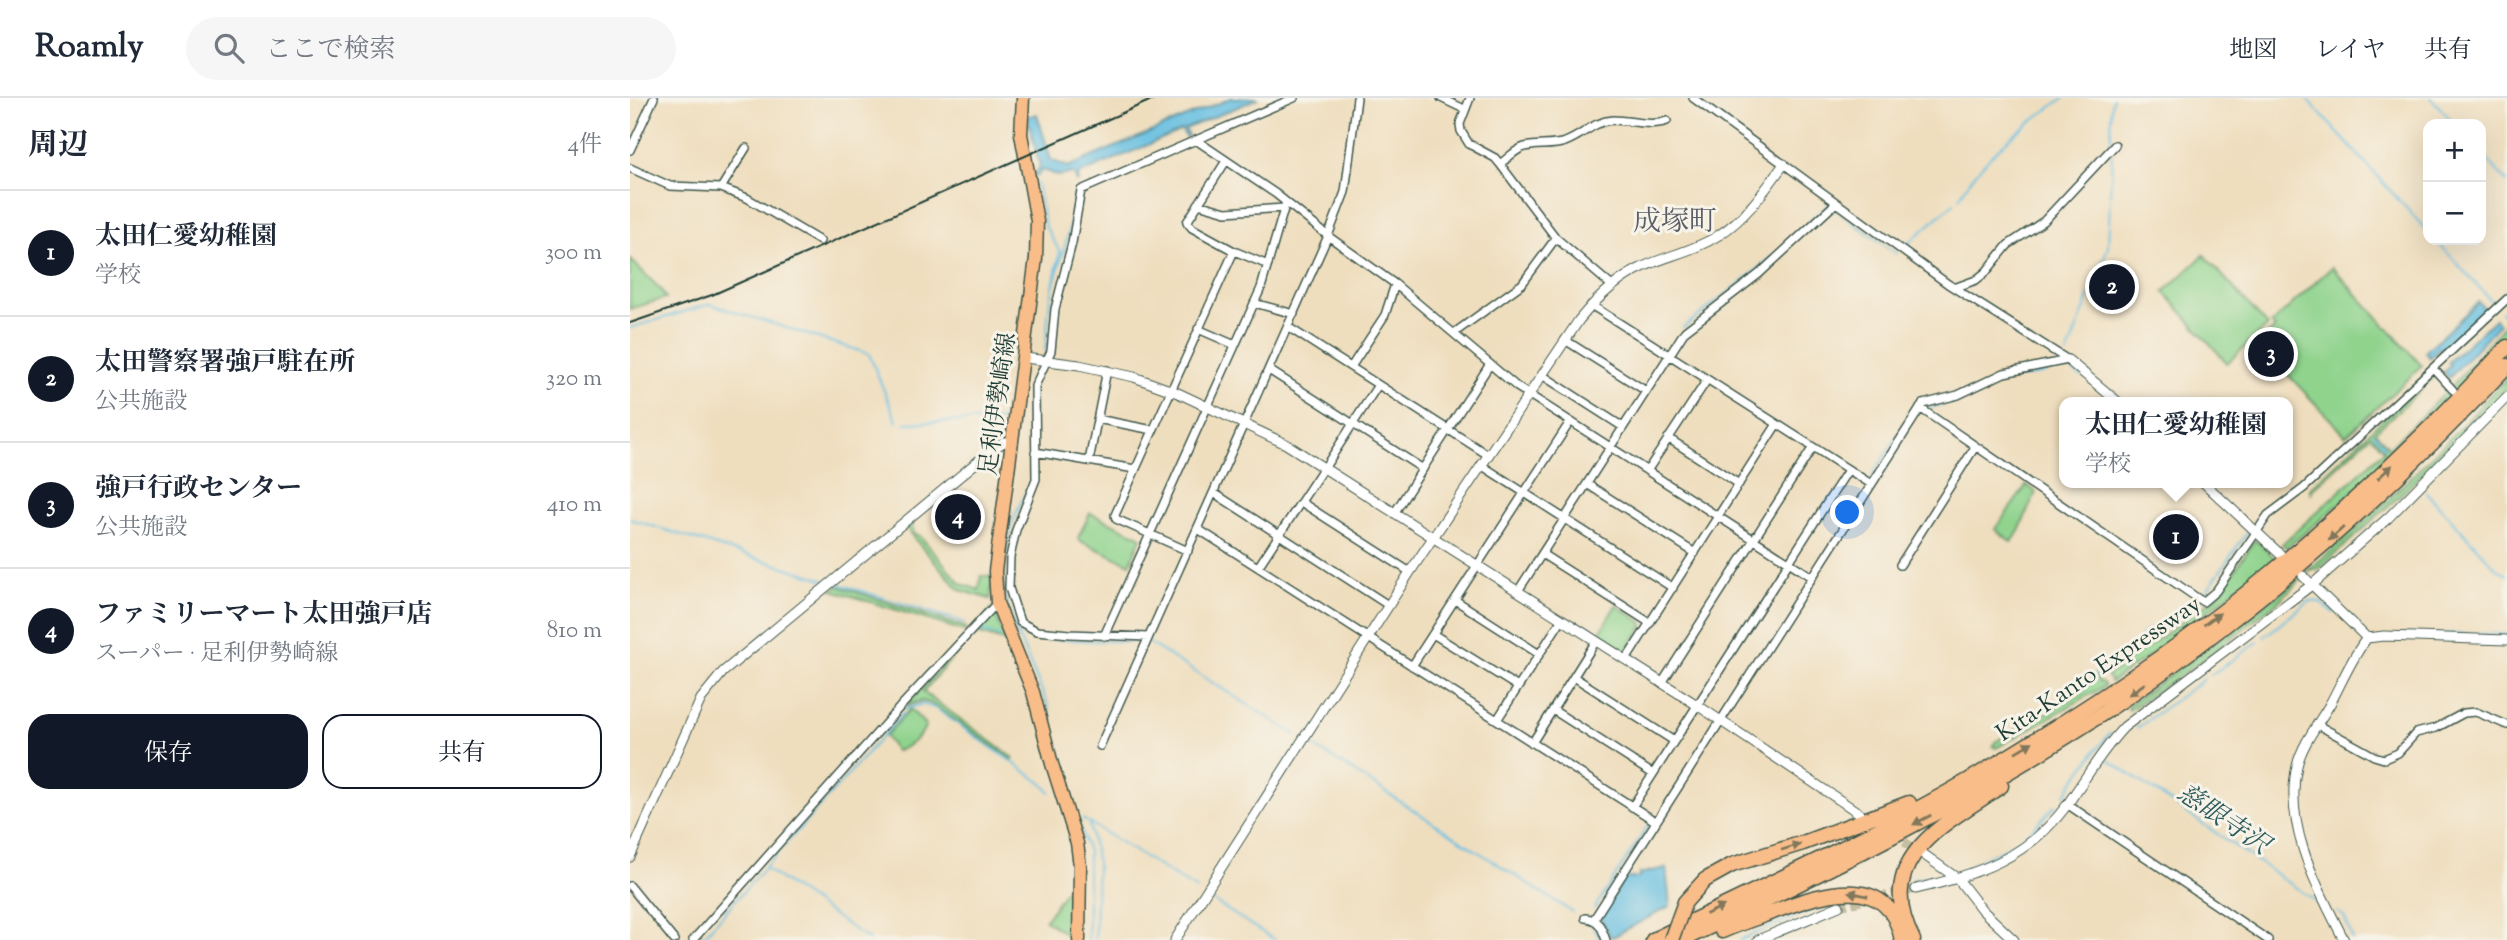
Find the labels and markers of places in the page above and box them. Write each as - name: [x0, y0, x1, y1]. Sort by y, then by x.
- pin: 2: [2089, 261, 2135, 313]
- pin: 3: [2248, 328, 2294, 380]
- pin: 4: [935, 491, 981, 543]
- pin: 1: [2153, 511, 2199, 563]

